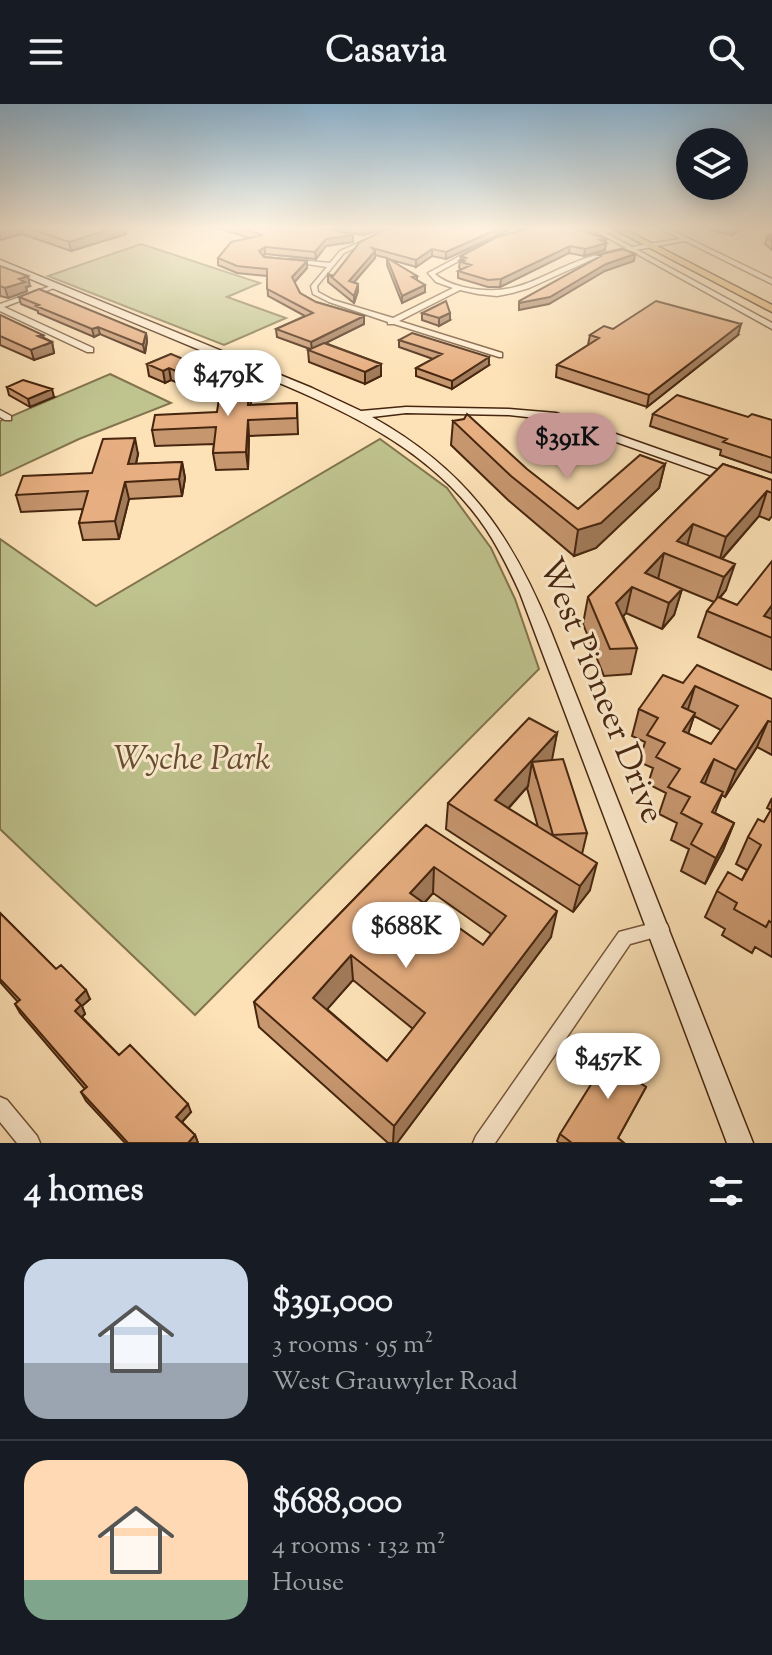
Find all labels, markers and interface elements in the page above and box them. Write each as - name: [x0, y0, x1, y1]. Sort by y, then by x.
- text: Casavia: [326, 26, 447, 78]
- icon: menu: [24, 30, 68, 74]
- icon: search: [704, 30, 748, 74]
- map controls: [676, 128, 748, 200]
- button: layers: [676, 128, 748, 200]
- pin: $479K: [172, 350, 284, 418]
- text: $479K: [193, 357, 263, 394]
- pin: $391K: [511, 413, 623, 481]
- text: $391K: [535, 420, 599, 457]
- street label: West Pioneer Drive: [524, 551, 676, 831]
- park label: Wyche Park: [113, 736, 271, 785]
- pin: $688K: [350, 902, 462, 970]
- text: $688K: [370, 909, 442, 946]
- pin: $457K: [552, 1033, 664, 1101]
- text: $457K: [574, 1040, 642, 1077]
- text: 4 homes: [24, 1167, 144, 1216]
- icon: filters: [704, 1169, 748, 1213]
- text: $391,000: [272, 1278, 393, 1327]
- icon: home: [88, 1291, 184, 1387]
- text: 3 rooms · 95 m²: [272, 1327, 433, 1364]
- text: West Grauwyler Road: [272, 1364, 518, 1401]
- text: $688,000: [272, 1479, 402, 1528]
- icon: home: [88, 1492, 184, 1588]
- text: 4 rooms · 132 m²: [272, 1528, 446, 1565]
- text: House: [272, 1565, 344, 1602]

